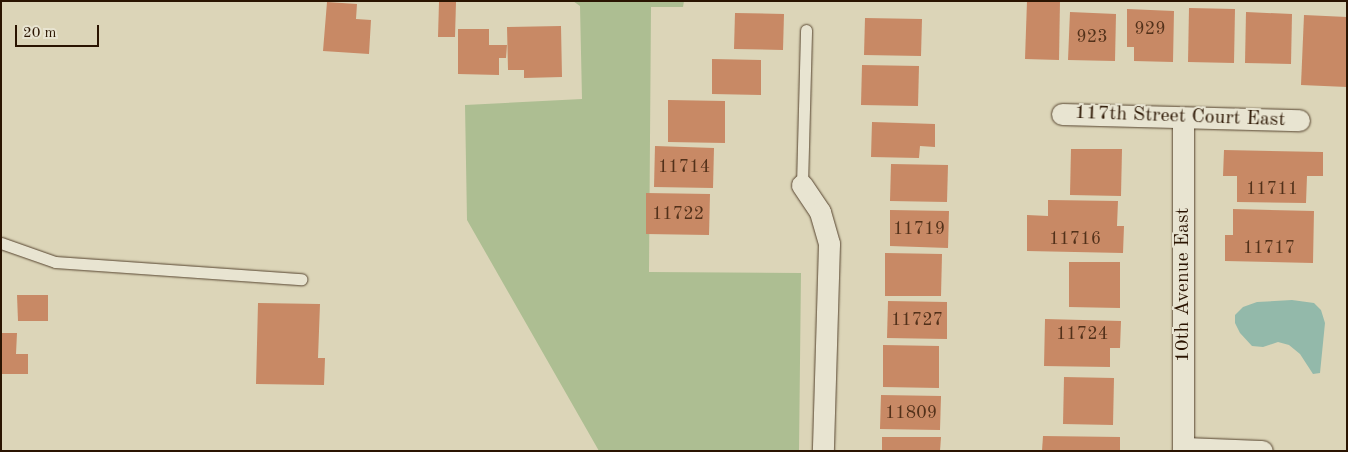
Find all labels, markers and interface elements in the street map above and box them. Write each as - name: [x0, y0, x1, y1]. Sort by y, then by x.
- scale bar: [18, 15, 101, 47]
- house number: 929: [1134, 18, 1166, 40]
- text: 20 m: [23, 26, 57, 41]
- house number: 923: [1076, 26, 1108, 48]
- street label: 117th Street Court East: [1074, 101, 1286, 133]
- house number: 11714: [658, 156, 710, 178]
- house number: 11711: [1246, 178, 1298, 200]
- house number: 11722: [652, 203, 704, 225]
- street label: 10th Avenue East: [1171, 207, 1195, 363]
- house number: 11719: [893, 218, 945, 240]
- house number: 11716: [1049, 228, 1101, 250]
- house number: 11717: [1243, 237, 1295, 259]
- house number: 11727: [891, 309, 943, 331]
- house number: 11724: [1056, 323, 1108, 345]
- house number: 11809: [885, 402, 937, 424]

